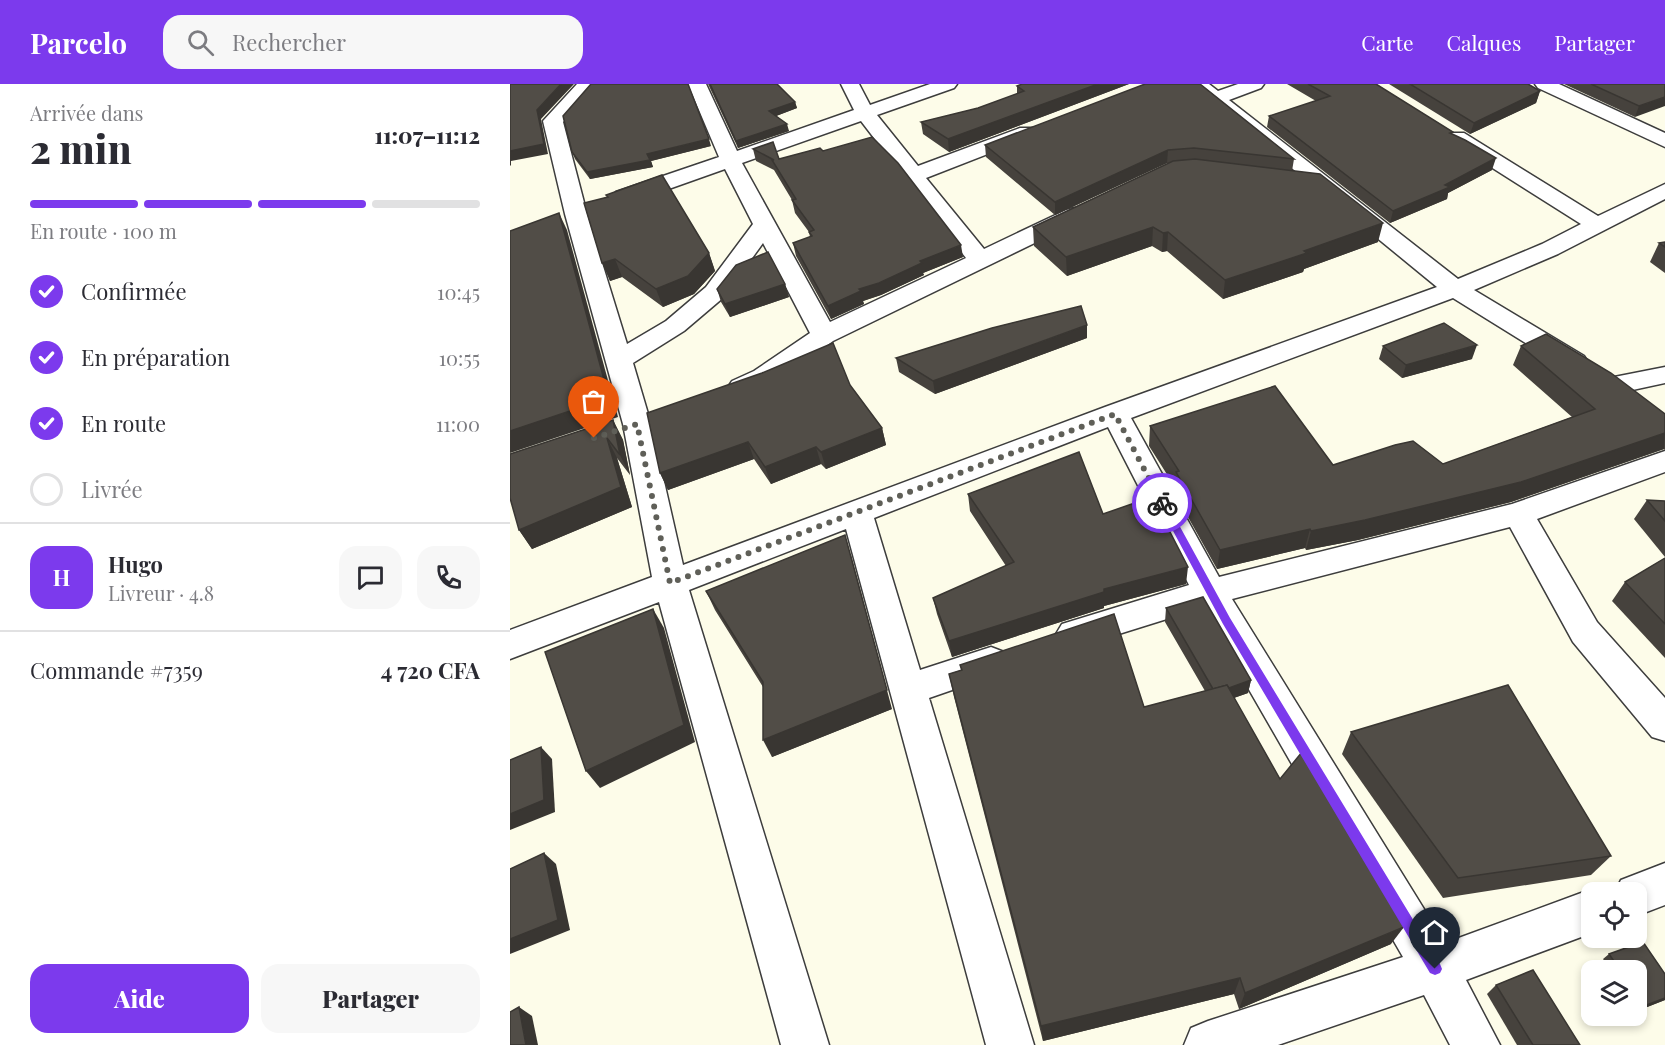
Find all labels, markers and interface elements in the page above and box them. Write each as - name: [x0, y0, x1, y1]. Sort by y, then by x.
- search box: [163, 15, 583, 69]
- text: Parcelo: [30, 24, 127, 61]
- icon: search: [184, 26, 217, 59]
- text: Rechercher: [232, 27, 346, 57]
- text: Carte: [1361, 28, 1414, 56]
- text: Calques: [1447, 28, 1521, 56]
- text: Partager: [1554, 28, 1635, 56]
- text: Arrivée dans: [30, 99, 144, 126]
- text: 11:07–11:12: [374, 120, 480, 150]
- text: 2 min: [30, 122, 132, 174]
- text: En route · 100 m: [30, 217, 177, 244]
- icon: check: [30, 275, 63, 308]
- text: Confirmée: [81, 276, 187, 306]
- text: 10:45: [437, 278, 480, 305]
- icon: check: [30, 341, 63, 374]
- text: En préparation: [81, 342, 230, 372]
- text: 10:55: [439, 344, 480, 371]
- pin: [568, 376, 619, 438]
- icon: bag: [577, 385, 610, 418]
- icon: check: [30, 407, 63, 440]
- text: En route: [81, 408, 166, 438]
- text: 11:00: [436, 410, 480, 437]
- courier: [1132, 473, 1192, 533]
- text: Livrée: [81, 474, 143, 504]
- icon: bike: [1146, 487, 1179, 520]
- button: chat: [339, 546, 402, 609]
- button: phone: [417, 546, 480, 609]
- text: Hugo: [108, 549, 163, 579]
- text: H: [53, 562, 70, 592]
- text: Livreur · 4.8: [108, 579, 214, 606]
- text: Commande #7359: [30, 655, 203, 685]
- text: 4 720 CFA: [381, 655, 480, 685]
- map controls: [1581, 882, 1647, 1026]
- button: locate: [1581, 882, 1647, 948]
- pin: [1409, 907, 1460, 969]
- icon: home: [1418, 916, 1451, 949]
- button: layers: [1581, 960, 1647, 1026]
- button: Aide: [30, 964, 249, 1033]
- button: Partager: [261, 964, 480, 1033]

